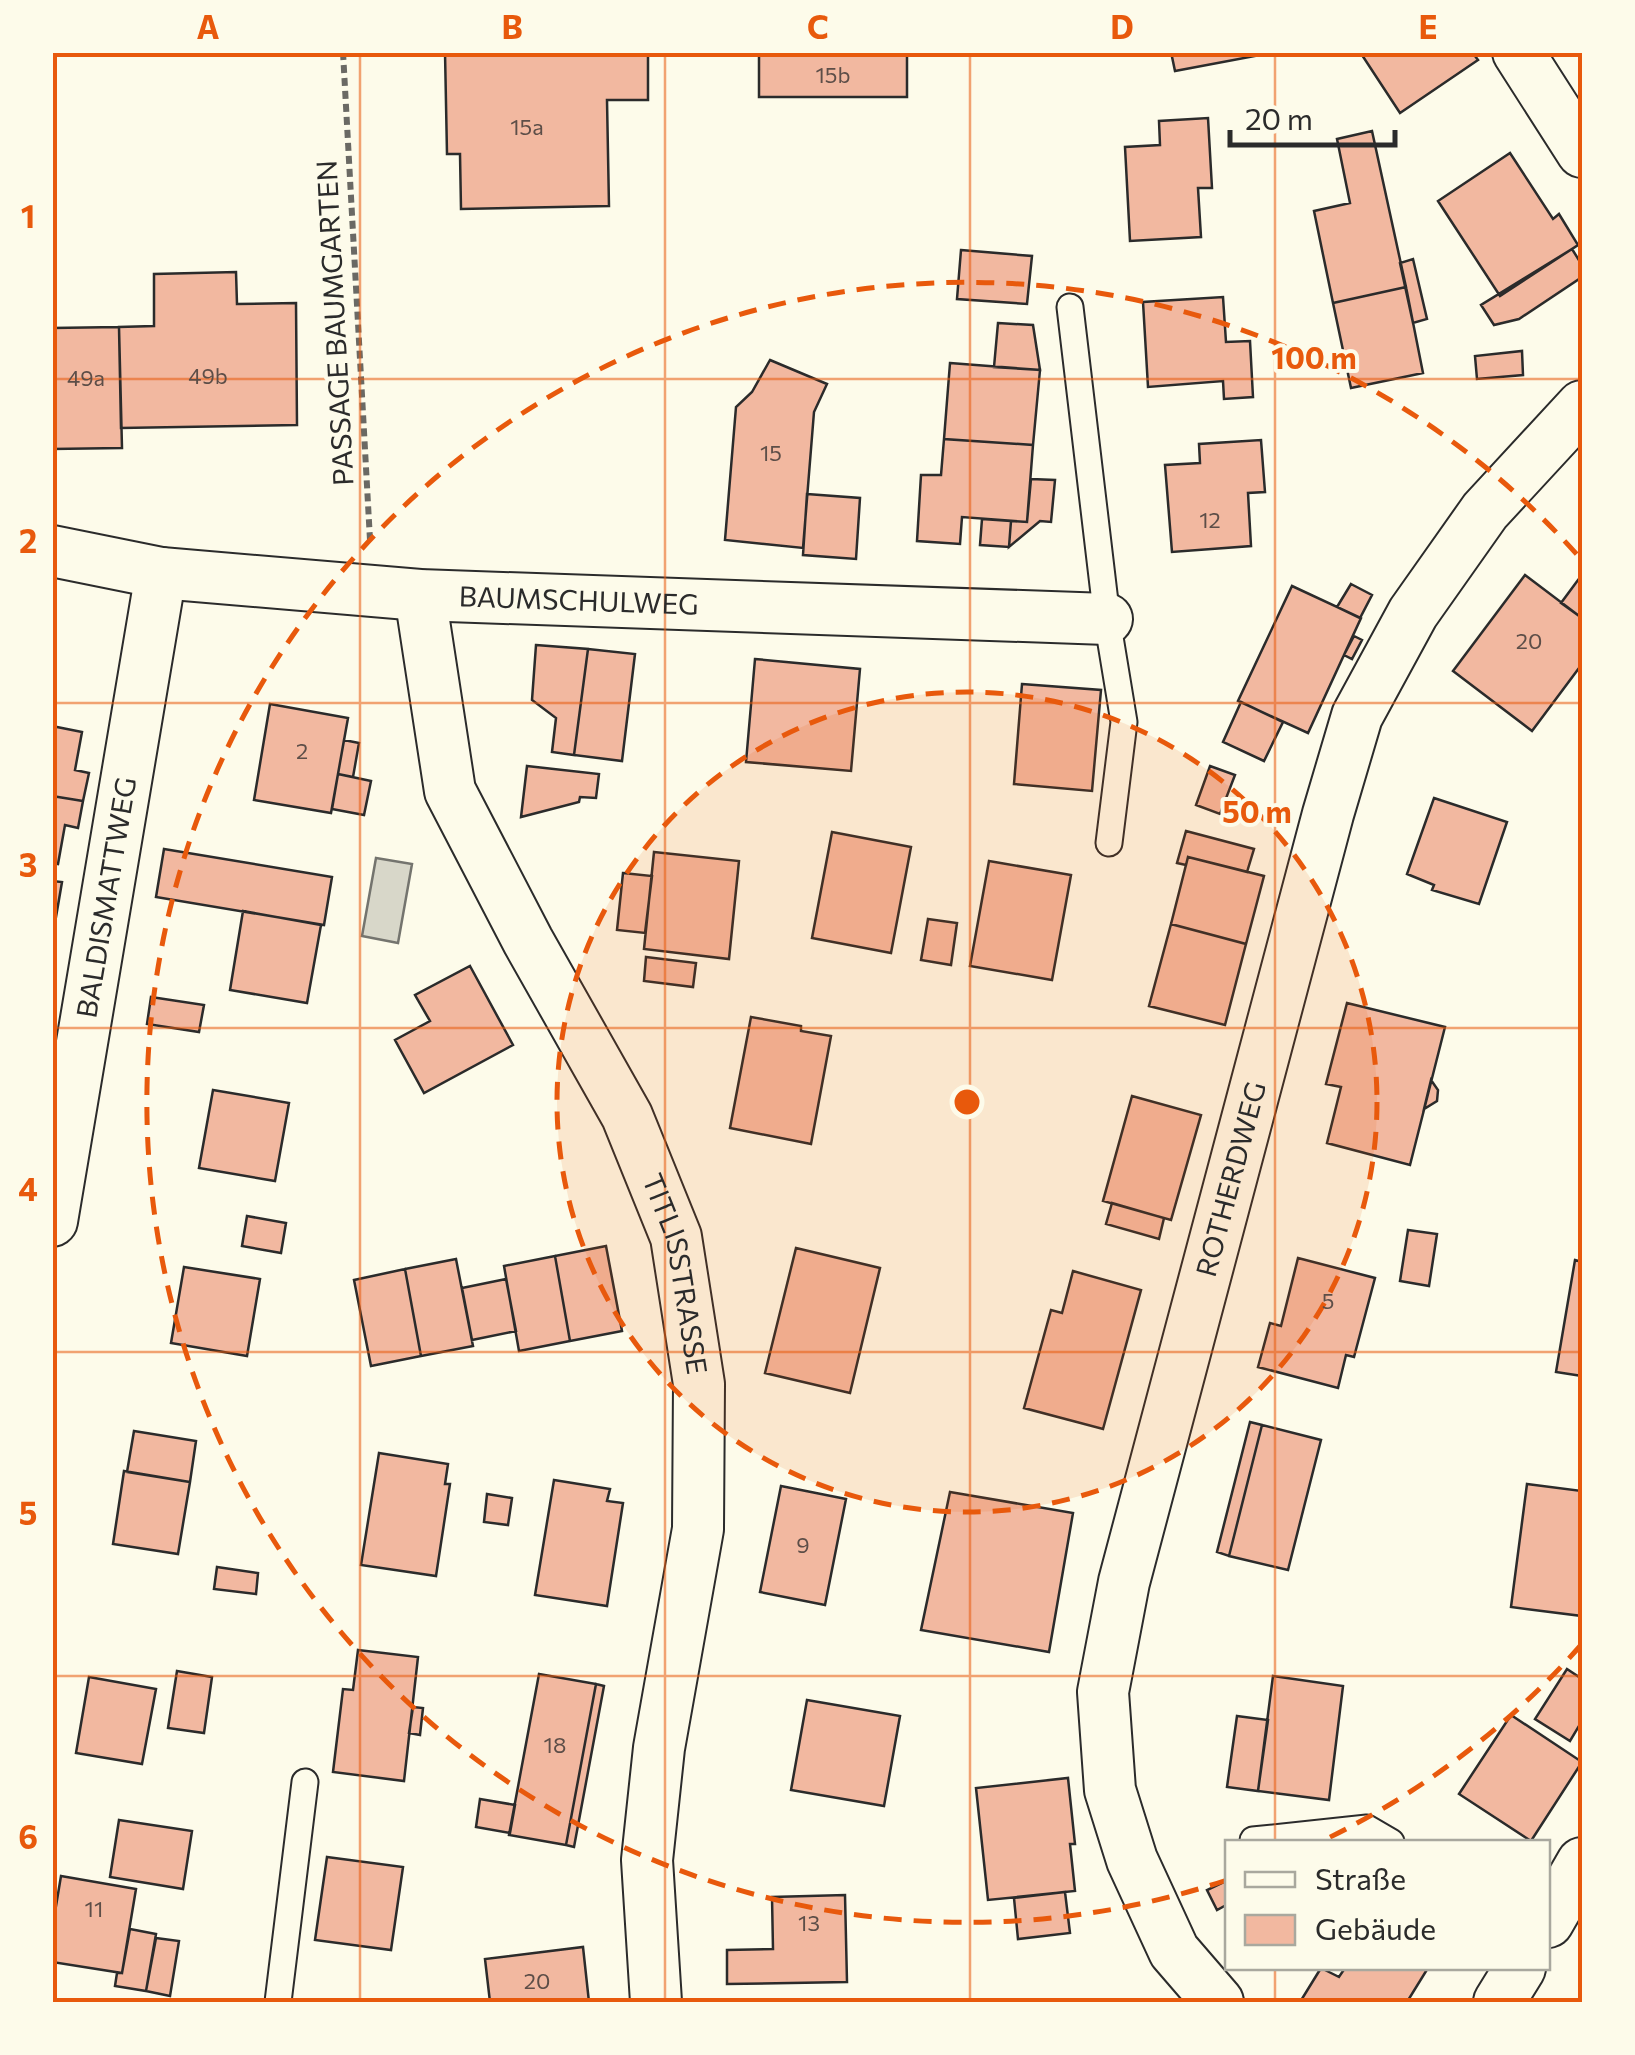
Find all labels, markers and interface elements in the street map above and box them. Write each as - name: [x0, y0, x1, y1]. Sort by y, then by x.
- text: A: [197, 6, 220, 46]
- text: B: [501, 6, 523, 46]
- text: C: [807, 6, 829, 46]
- text: D: [1110, 6, 1134, 46]
- text: E: [1418, 6, 1438, 46]
- house number: 15b: [815, 61, 851, 88]
- scale bar: [1230, 85, 1395, 147]
- text: 20 m: [1245, 99, 1313, 136]
- house number: 15a: [510, 113, 544, 140]
- street label: PASSAGE BAUMGARTEN: [308, 159, 360, 487]
- text: 1: [21, 195, 35, 235]
- text: 100 m: [1271, 338, 1357, 375]
- house number: 49b: [188, 362, 228, 389]
- house number: 49a: [67, 364, 105, 391]
- house number: 15: [760, 439, 782, 466]
- house number: 12: [1199, 506, 1221, 533]
- text: 2: [19, 520, 37, 560]
- street label: BAUMSCHULWEG: [458, 578, 699, 621]
- house number: 20: [1516, 627, 1542, 654]
- house number: 2: [296, 737, 308, 764]
- street label: BALDISMATTWEG: [68, 774, 142, 1020]
- text: 50 m: [1222, 792, 1292, 829]
- text: 3: [19, 844, 37, 884]
- street label: ROTHERDWEG: [1188, 1078, 1272, 1280]
- centre of rings: [949, 1084, 985, 1120]
- text: 4: [18, 1168, 38, 1208]
- street label: TITLISSTRASSE: [636, 1168, 715, 1377]
- house number: 5: [1322, 1287, 1334, 1314]
- text: 5: [19, 1492, 37, 1532]
- house number: 9: [796, 1531, 810, 1558]
- house number: 18: [544, 1731, 566, 1758]
- text: 6: [18, 1816, 38, 1856]
- legend: [1225, 1840, 1550, 1970]
- text: Straße: [1315, 1859, 1406, 1896]
- house number: 11: [85, 1895, 103, 1922]
- house number: 13: [798, 1909, 820, 1936]
- text: Gebäude: [1315, 1909, 1436, 1946]
- house number: 20: [524, 1967, 550, 1994]

